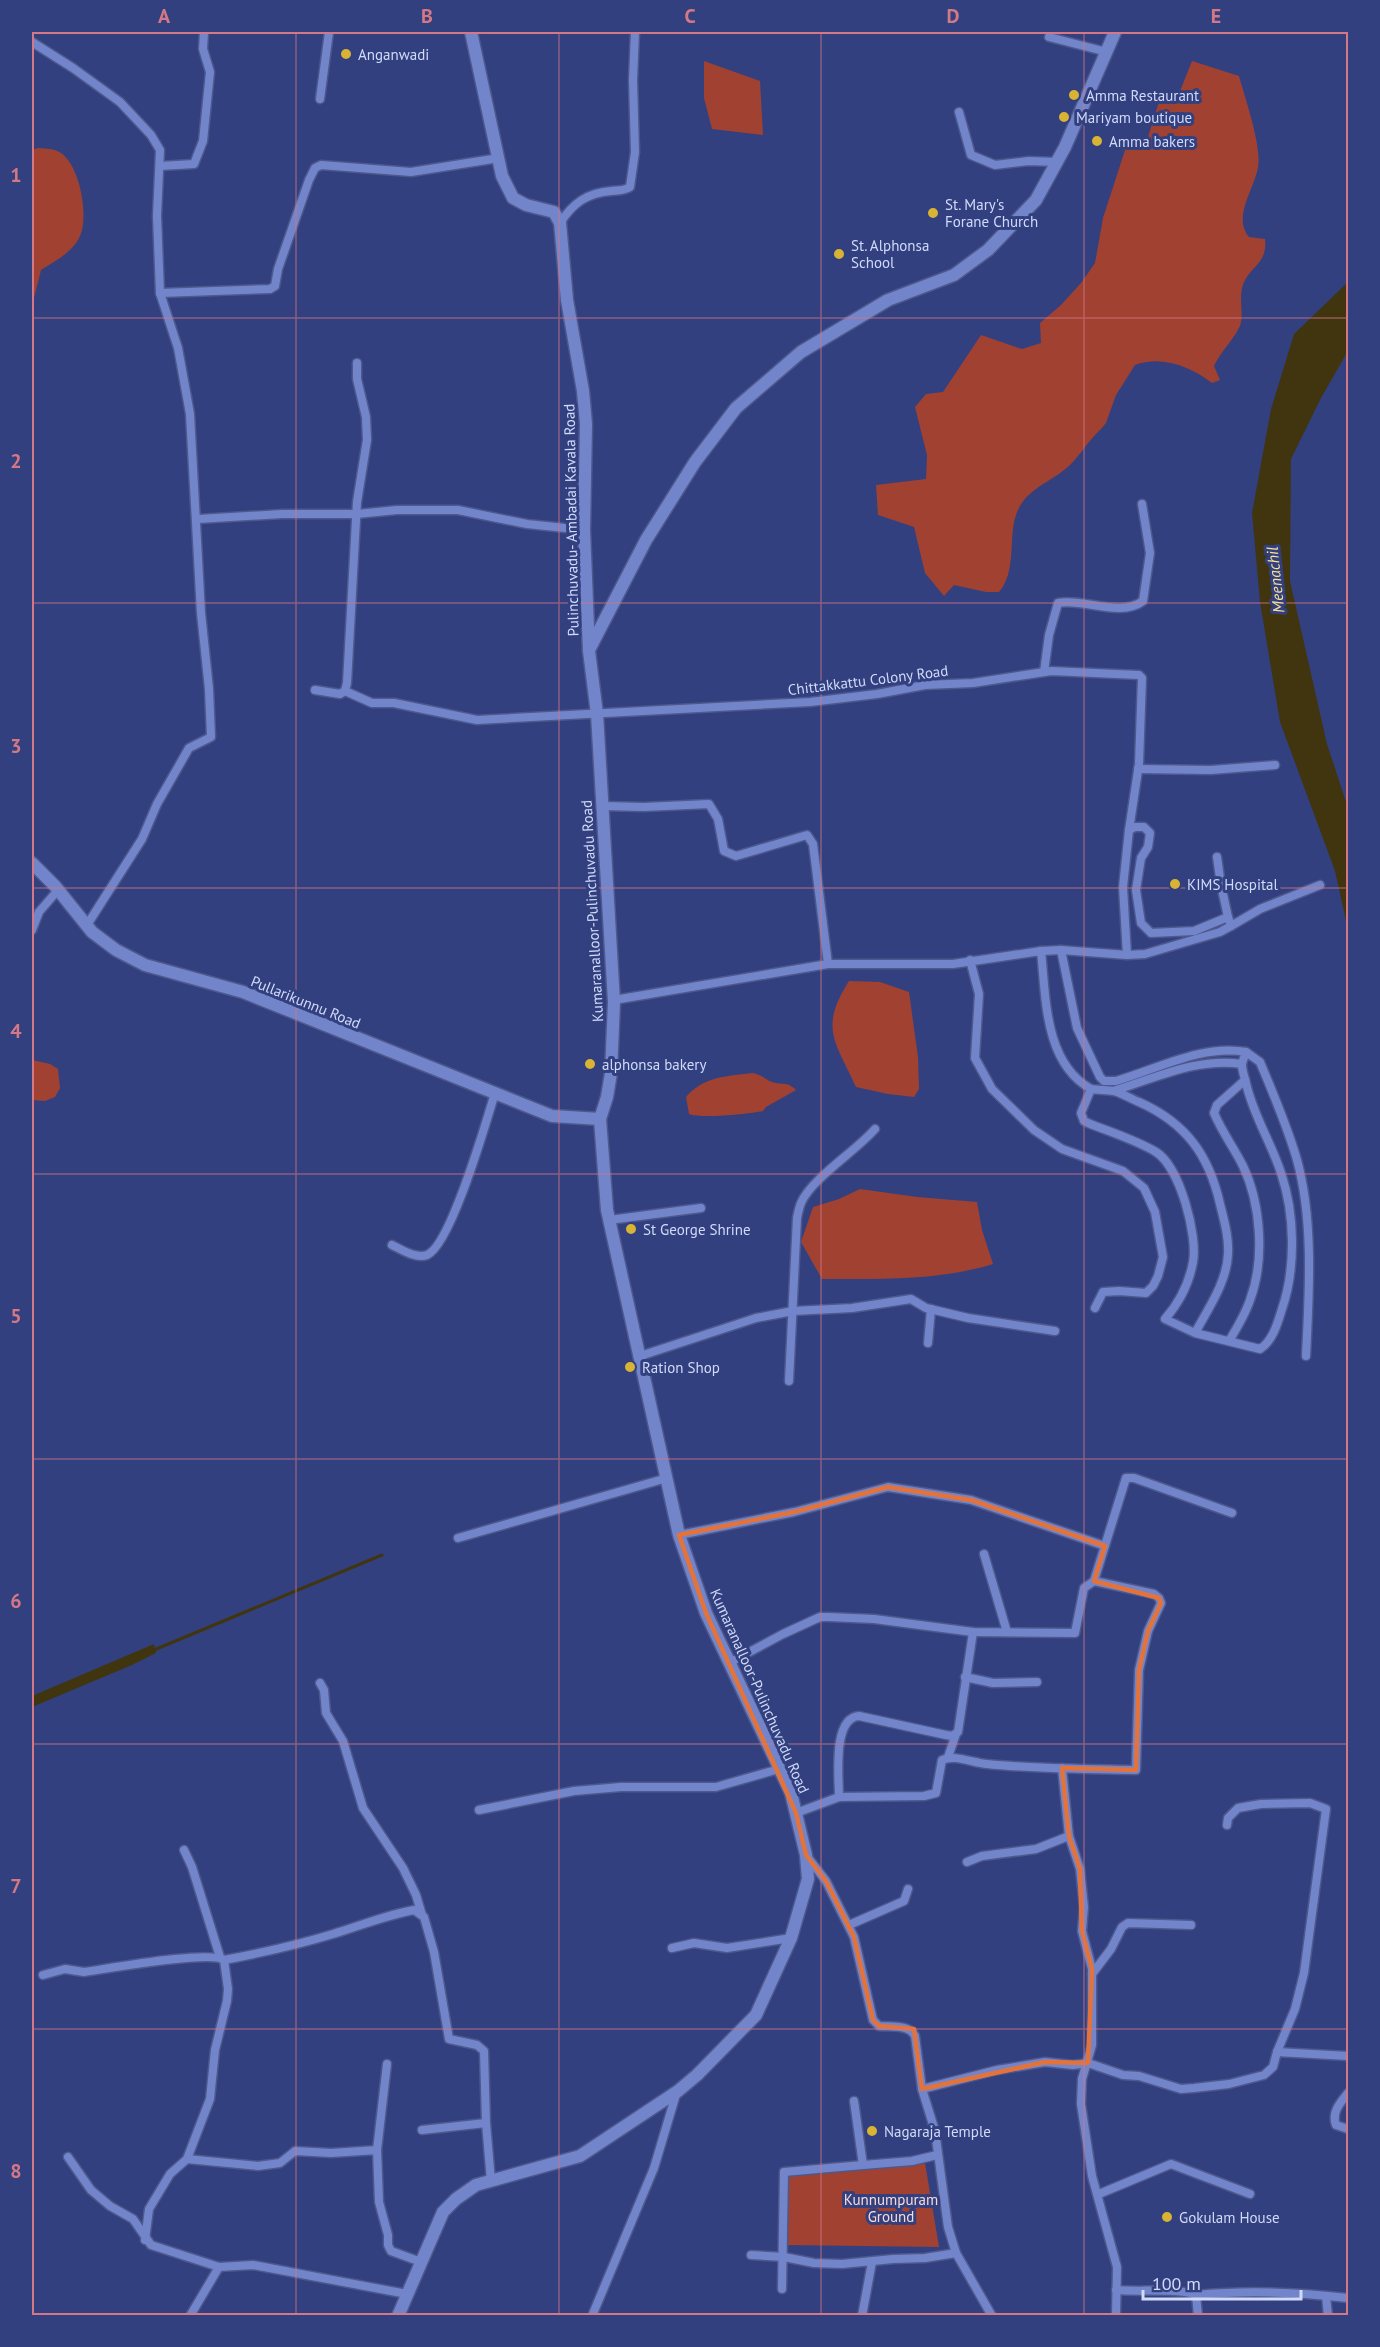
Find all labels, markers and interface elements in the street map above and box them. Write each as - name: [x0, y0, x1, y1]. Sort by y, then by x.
- text: A: [158, 3, 171, 29]
- text: B: [421, 3, 433, 29]
- text: C: [684, 3, 696, 29]
- text: D: [947, 3, 960, 29]
- text: E: [1211, 3, 1221, 29]
- place label: Anganwadi: [358, 45, 429, 64]
- marker: Anganwadi: [339, 47, 353, 61]
- place label: Amma Restaurant: [1086, 86, 1199, 105]
- marker: Amma Restaurant: [1067, 88, 1081, 102]
- place label: Mariyam boutique: [1076, 108, 1192, 127]
- marker: Mariyam boutique: [1057, 110, 1071, 124]
- place label: Amma bakers: [1109, 132, 1195, 151]
- marker: Amma bakers: [1090, 134, 1104, 148]
- text: 1: [10, 162, 22, 188]
- place label: St. Mary's Forane Church: [945, 195, 1038, 231]
- marker: St. Mary's Forane Church: [926, 206, 940, 220]
- place label: St. Alphonsa School: [851, 236, 929, 272]
- marker: St. Alphonsa School: [832, 247, 846, 261]
- street label: Pulinchuvadu- Ambadai Kavala Road: [559, 404, 583, 636]
- text: 2: [10, 448, 22, 474]
- water label: Meenachil: [1261, 545, 1288, 614]
- street label: Chittakkattu Colony Road: [787, 661, 949, 699]
- text: 3: [10, 733, 22, 759]
- street label: Kumaranalloor-Pulinchuvadu Road: [577, 800, 607, 1022]
- place label: KIMS Hospital: [1187, 875, 1278, 894]
- marker: KIMS Hospital: [1168, 877, 1182, 891]
- street label: Pullarikunnu Road: [248, 971, 364, 1033]
- text: 4: [10, 1018, 22, 1044]
- place label: alphonsa bakery: [602, 1055, 706, 1074]
- marker: alphonsa bakery: [583, 1057, 597, 1071]
- place label: St George Shrine: [643, 1220, 751, 1239]
- marker: St George Shrine: [624, 1222, 638, 1236]
- text: 5: [10, 1303, 22, 1329]
- place label: Ration Shop: [642, 1358, 720, 1377]
- marker: Ration Shop: [623, 1360, 637, 1374]
- street label: Kumaranalloor-Pulinchuvadu Road: [706, 1586, 814, 1796]
- text: 6: [10, 1588, 22, 1614]
- text: 7: [10, 1873, 22, 1899]
- place label: Nagaraja Temple: [884, 2122, 991, 2141]
- marker: Nagaraja Temple: [865, 2124, 879, 2138]
- text: 8: [10, 2158, 22, 2184]
- park label: Kunnumpuram Ground: [844, 2190, 938, 2226]
- place label: Gokulam House: [1179, 2208, 1280, 2227]
- marker: Gokulam House: [1160, 2210, 1174, 2224]
- scale bar: [1143, 2263, 1300, 2301]
- text: 100 m: [1152, 2272, 1201, 2295]

